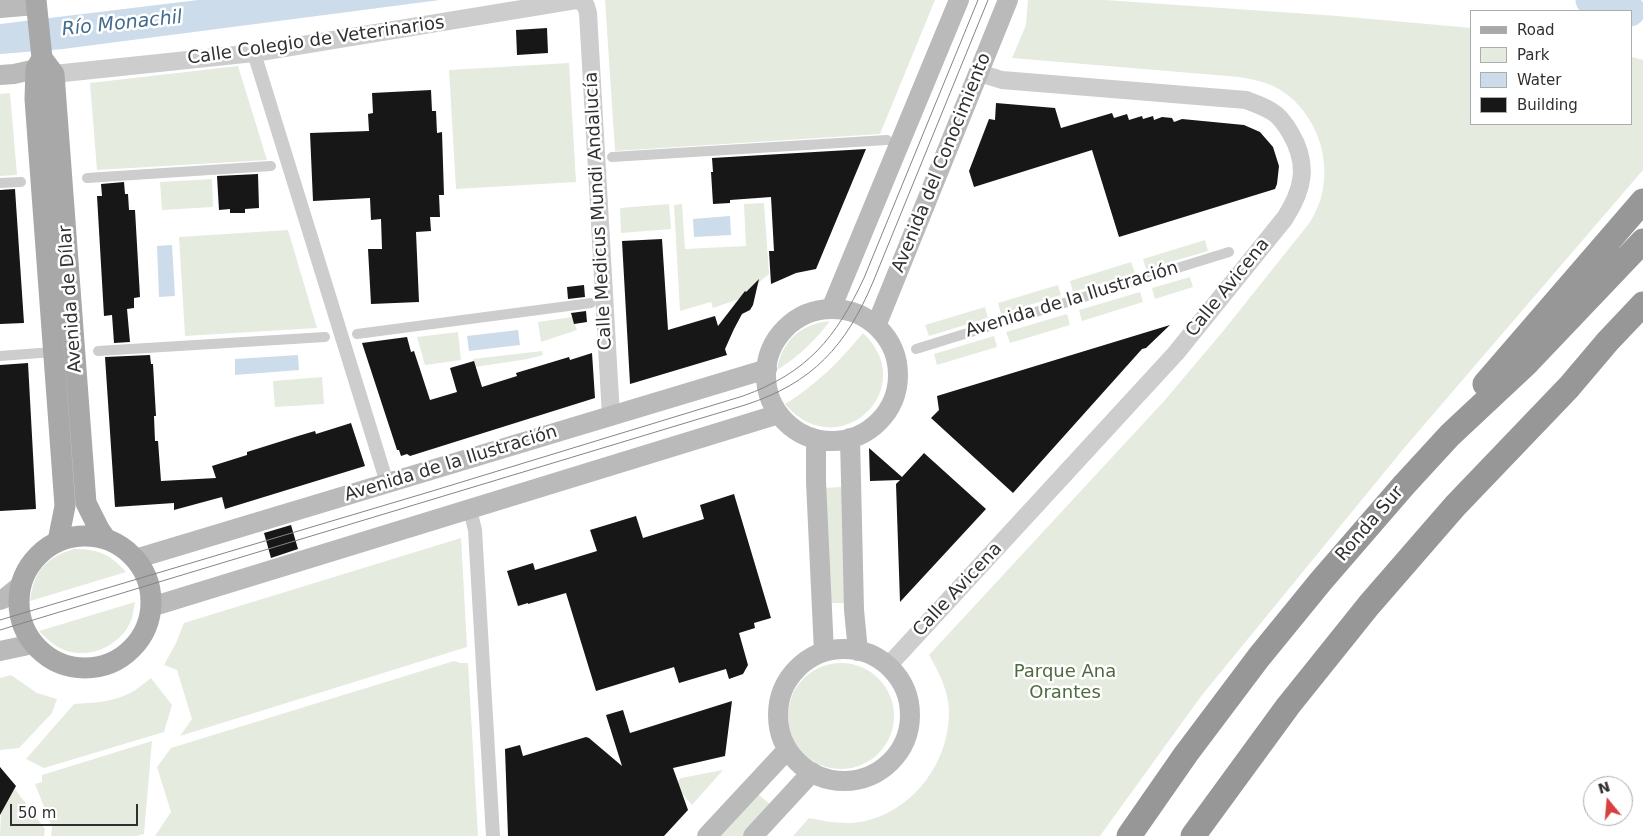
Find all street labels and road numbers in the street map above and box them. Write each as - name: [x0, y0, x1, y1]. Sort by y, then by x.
- street label: Calle Colegio de Veterinarios: [186, 12, 446, 70]
- street label: Avenida del Conocimiento: [888, 50, 996, 276]
- street label: Calle Medicus Mundi Andalucía: [581, 71, 617, 351]
- street label: Avenida de Dílar: [55, 224, 87, 374]
- street label: Calle Avicena: [1182, 234, 1274, 342]
- street label: Avenida de la Ilustración: [963, 257, 1181, 343]
- street label: Avenida de la Ilustración: [342, 421, 560, 507]
- street label: Ronda Sur: [1331, 482, 1409, 566]
- street label: Calle Avicena: [909, 538, 1007, 642]

